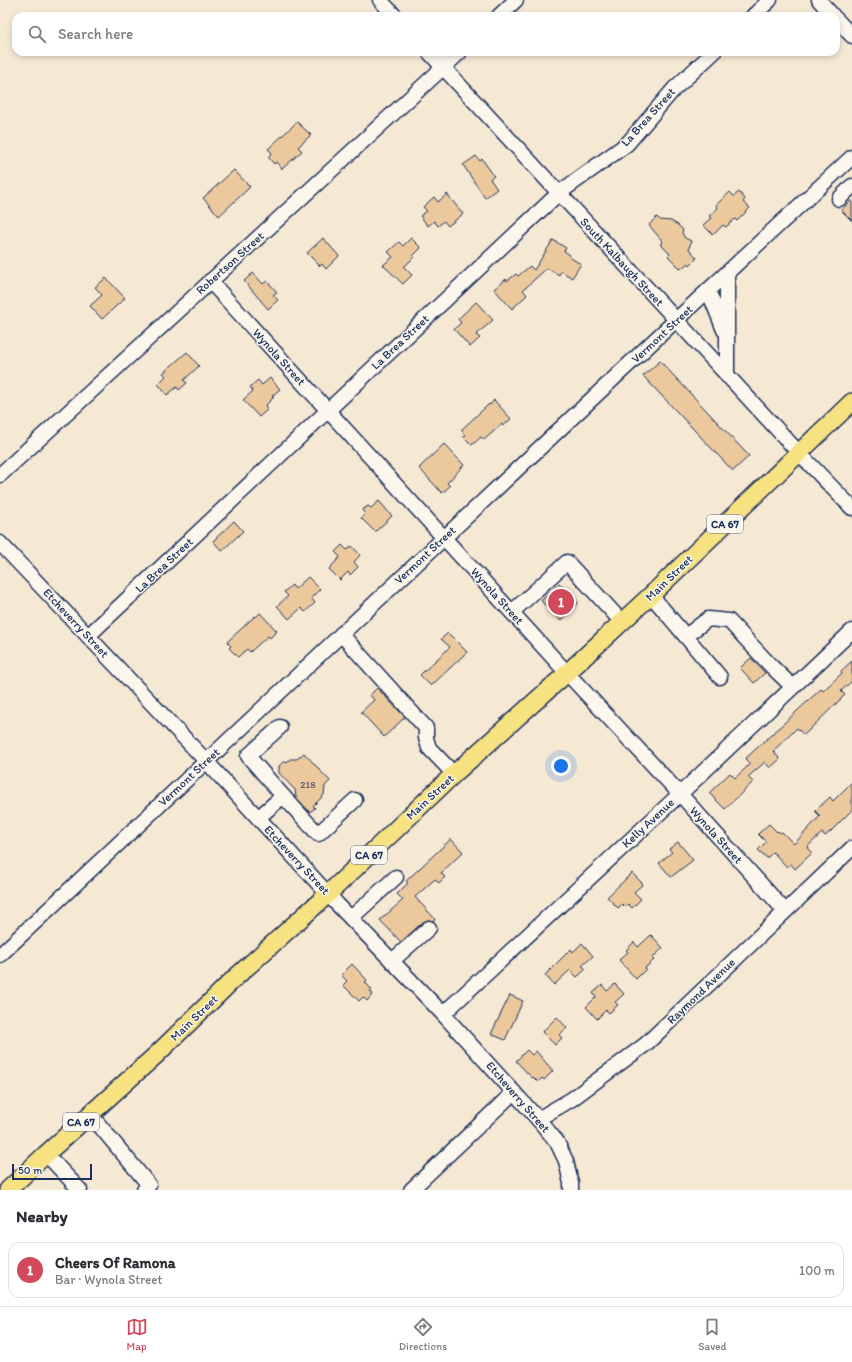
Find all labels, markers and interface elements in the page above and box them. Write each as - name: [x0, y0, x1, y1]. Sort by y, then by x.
- search box: [12, 12, 840, 56]
- icon: search: [26, 23, 48, 45]
- text: Search here: [58, 25, 133, 43]
- street label: La Brea Street: [618, 84, 678, 149]
- street label: South Kalbaugh Street: [577, 215, 667, 309]
- street label: Robertson Street: [193, 228, 267, 297]
- street label: Vermont Street: [628, 302, 696, 366]
- street label: La Brea Street: [368, 311, 432, 372]
- street label: Wynola Street: [250, 326, 309, 389]
- road number: CA 67: [707, 515, 743, 533]
- street label: Vermont Street: [391, 523, 459, 587]
- street label: La Brea Street: [132, 534, 196, 595]
- street label: Main Street: [642, 552, 696, 604]
- street label: Wynola Street: [468, 565, 527, 628]
- street label: Etcheverry Street: [40, 585, 112, 661]
- pin: 1: [548, 587, 574, 617]
- street label: Vermont Street: [155, 745, 223, 809]
- your location: [551, 756, 571, 776]
- street label: Main Street: [403, 771, 457, 823]
- house number: 218: [300, 778, 316, 791]
- street label: Kelly Avenue: [619, 795, 677, 851]
- street label: Wynola Street: [687, 804, 746, 867]
- street label: Etcheverry Street: [261, 822, 333, 898]
- road number: CA 67: [351, 846, 387, 864]
- street label: Raymond Avenue: [664, 955, 738, 1027]
- street label: Main Street: [167, 992, 221, 1044]
- street label: Etcheverry Street: [483, 1059, 553, 1136]
- road number: CA 67: [63, 1113, 99, 1131]
- scale bar: [12, 1162, 92, 1181]
- text: 50 m: [18, 1164, 42, 1177]
- text: Nearby: [16, 1206, 68, 1226]
- text: Cheers Of Ramona: [55, 1254, 176, 1272]
- text: 1: [27, 1263, 33, 1278]
- text: 100 m: [799, 1263, 835, 1278]
- text: Bar · Wynola Street: [55, 1272, 162, 1287]
- tab: Map: [126, 1316, 148, 1353]
- tab: Directions: [399, 1316, 447, 1353]
- tab: Saved: [698, 1316, 726, 1353]

